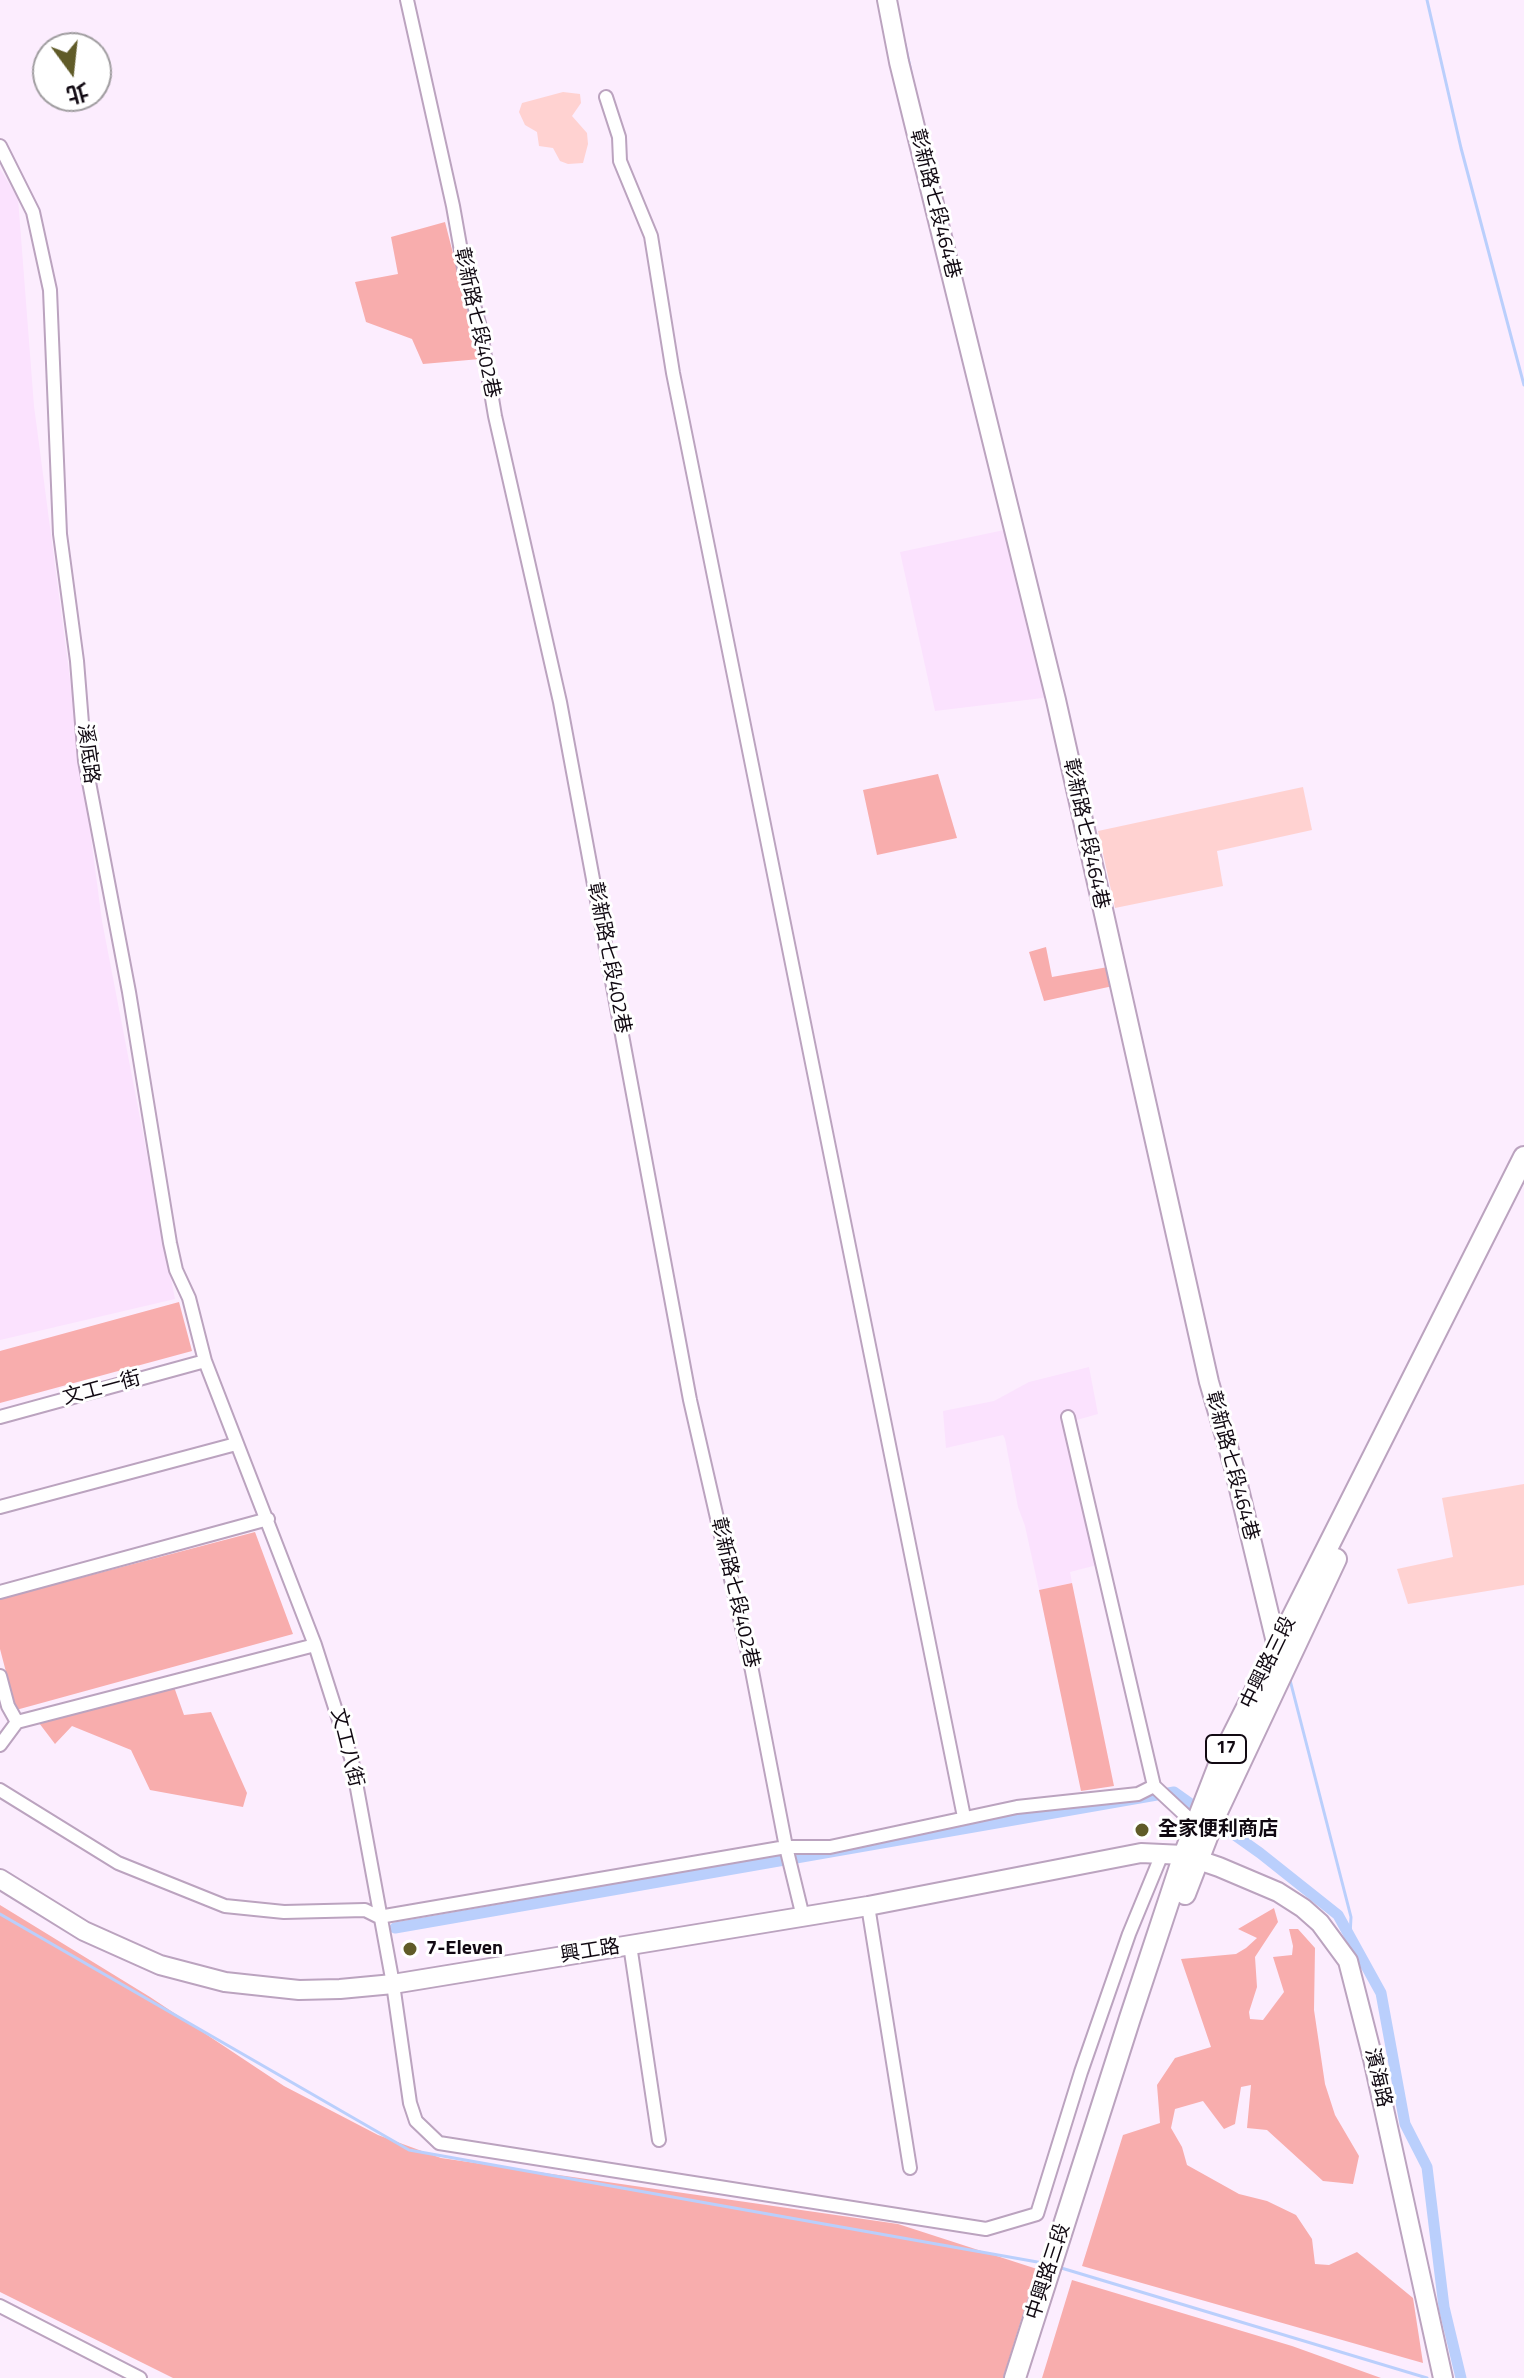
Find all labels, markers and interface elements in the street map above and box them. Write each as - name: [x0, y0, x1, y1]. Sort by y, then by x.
- north arrow: [32, 32, 112, 112]
- text: 北: [63, 74, 93, 113]
- street label: 彰新路七段464巷: [904, 127, 964, 281]
- street label: 彰新路七段402巷: [448, 245, 504, 401]
- street label: 溪底路: [71, 723, 103, 785]
- street label: 彰新路七段464巷: [1057, 756, 1113, 912]
- street label: 彰新路七段402巷: [582, 880, 634, 1036]
- street label: 文工一街: [60, 1367, 144, 1411]
- street label: 彰新路七段464巷: [1200, 1389, 1262, 1543]
- street label: 彰新路七段402巷: [705, 1515, 763, 1671]
- street label: 中興路三段: [1236, 1613, 1302, 1713]
- street label: 文工八街: [325, 1706, 367, 1790]
- road number: 17: [1206, 1735, 1246, 1763]
- place label: 全家便利商店: [1158, 1818, 1278, 1842]
- marker: 全家便利商店: [1133, 1821, 1151, 1839]
- street label: 興工路: [558, 1935, 622, 1969]
- place label: 7-Eleven: [426, 1937, 503, 1961]
- marker: 7-Eleven: [401, 1940, 419, 1958]
- street label: 濱海路: [1359, 2046, 1395, 2110]
- street label: 中興路三段: [1022, 2221, 1076, 2323]

